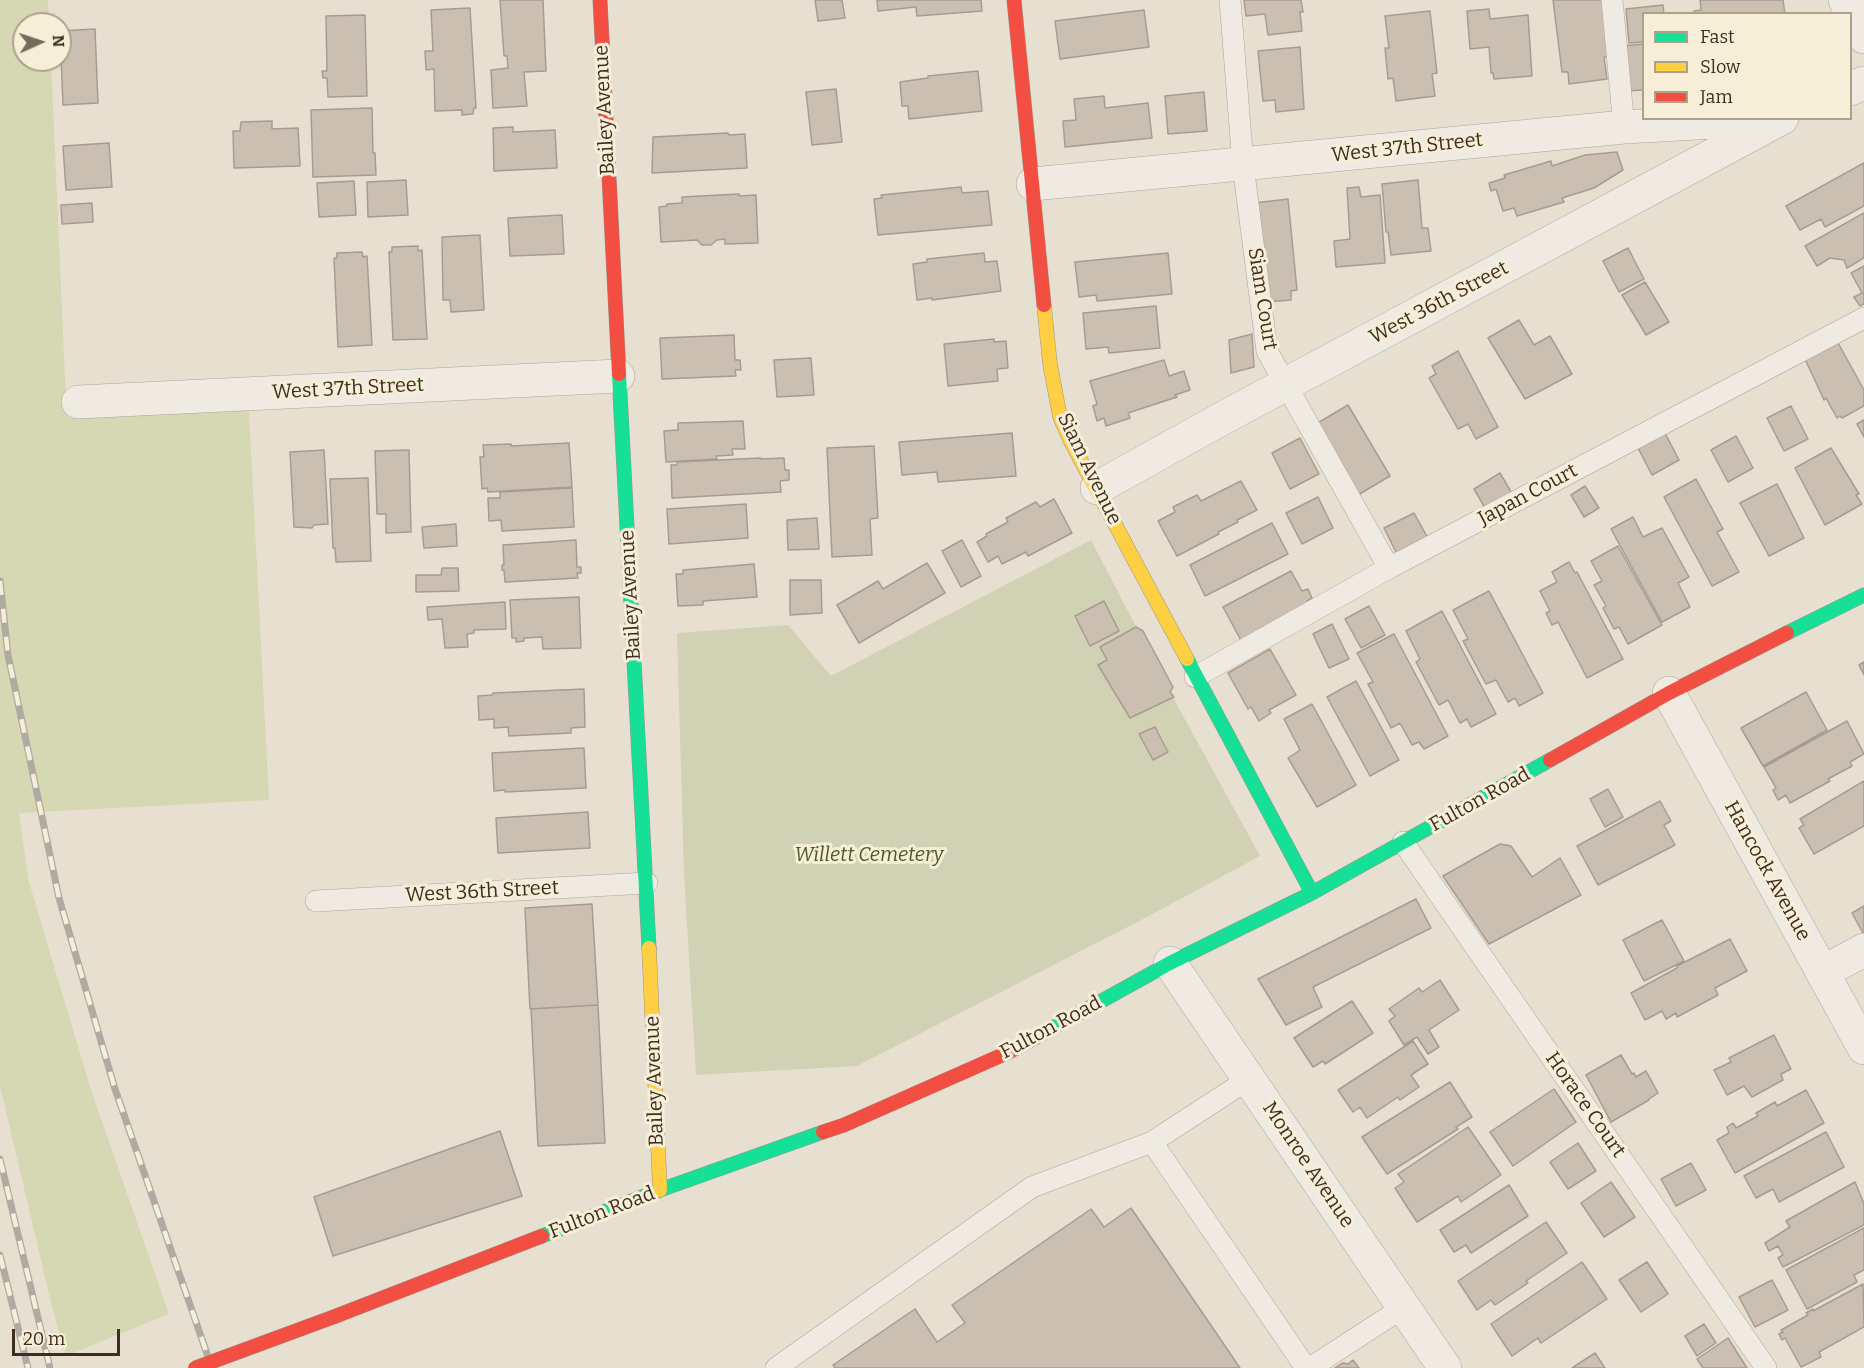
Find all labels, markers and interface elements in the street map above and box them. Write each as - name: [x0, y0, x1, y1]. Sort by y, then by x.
- north arrow: [12, 12, 72, 72]
- legend: [1642, 12, 1852, 120]
- text: Fast: [1700, 26, 1735, 48]
- text: N: [49, 34, 68, 48]
- street label: Bailey Avenue: [590, 44, 620, 176]
- text: Slow: [1700, 56, 1740, 78]
- text: Jam: [1700, 86, 1733, 108]
- street label: West 37th Street: [1330, 128, 1484, 168]
- street label: Siam Court: [1242, 246, 1282, 352]
- street label: West 36th Street: [1365, 256, 1513, 350]
- street label: West 37th Street: [271, 373, 425, 405]
- street label: Siam Avenue: [1052, 409, 1126, 529]
- street label: Japan Court: [1474, 459, 1582, 531]
- street label: Bailey Avenue: [616, 529, 646, 661]
- street label: Fulton Road: [1425, 763, 1535, 837]
- street label: Hancock Avenue: [1719, 797, 1815, 945]
- park label: Willett Cemetery: [794, 843, 944, 867]
- street label: West 36th Street: [405, 876, 559, 908]
- street label: Fulton Road: [996, 991, 1106, 1065]
- street label: Bailey Avenue: [641, 1015, 669, 1147]
- street label: Horace Court: [1540, 1048, 1630, 1162]
- street label: Monroe Avenue: [1257, 1097, 1359, 1233]
- street label: Fulton Road: [546, 1182, 658, 1244]
- scale bar: [15, 1317, 123, 1355]
- text: 20 m: [23, 1328, 65, 1350]

